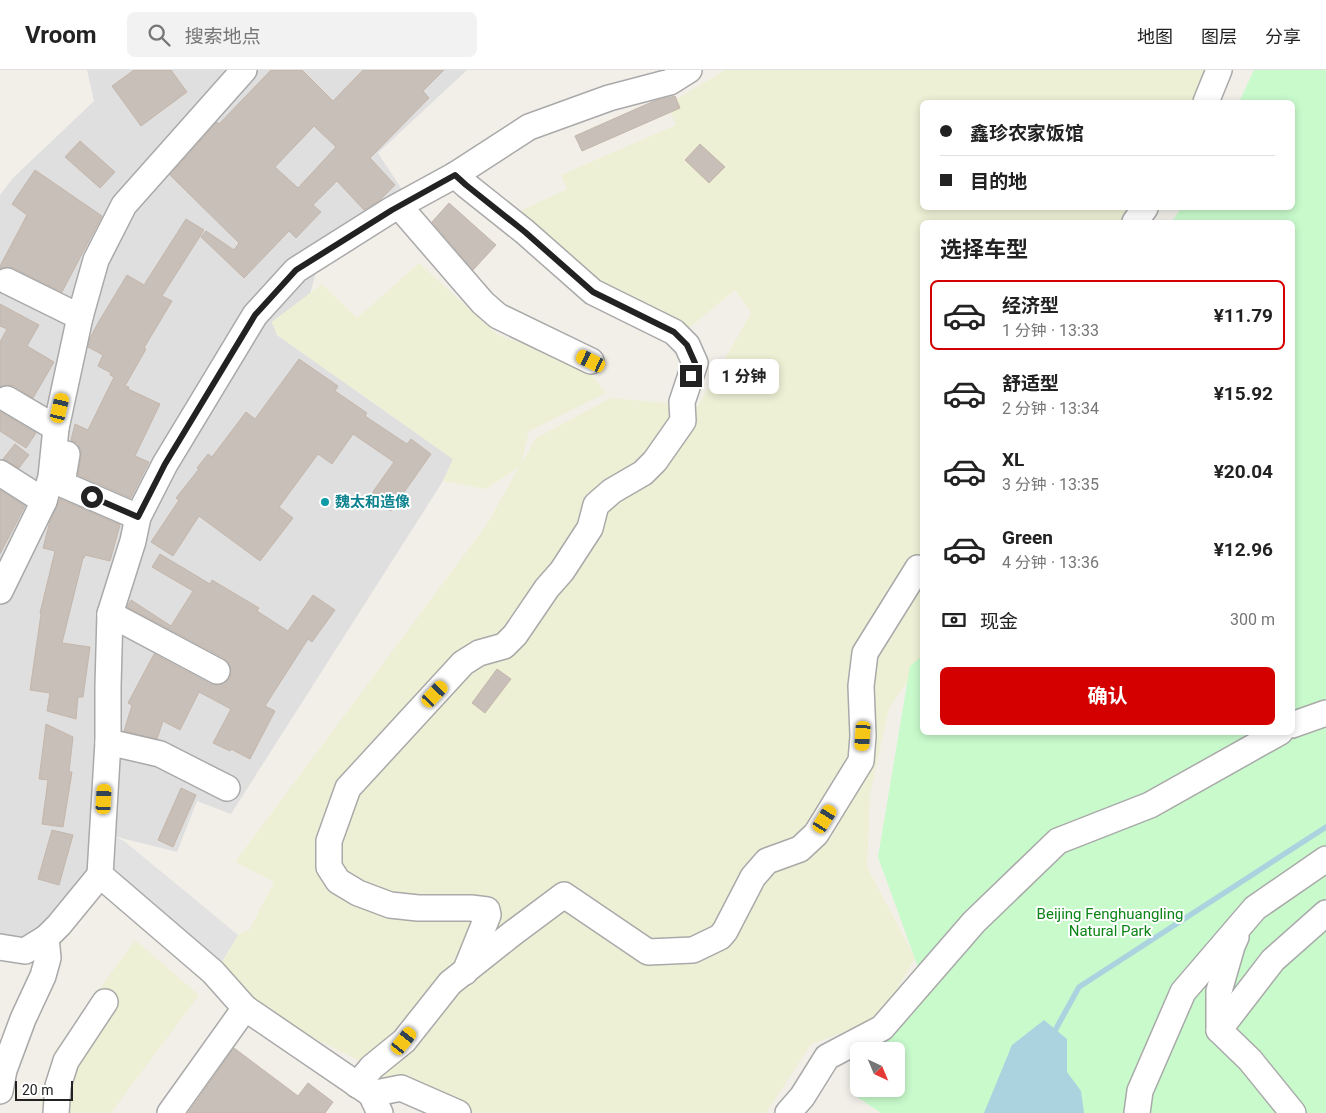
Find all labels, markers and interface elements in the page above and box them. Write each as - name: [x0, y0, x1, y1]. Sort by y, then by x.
- search box: [127, 12, 477, 57]
- text: Vroom: [25, 21, 97, 49]
- icon: search: [145, 21, 173, 49]
- text: 搜索地点: [185, 25, 261, 48]
- text: 地图: [1137, 26, 1173, 47]
- text: 图层: [1201, 26, 1237, 47]
- text: 分享: [1265, 26, 1301, 47]
- text: 鑫珍农家饭馆: [970, 122, 1084, 145]
- text: 目的地: [970, 170, 1027, 193]
- text: 选择车型: [940, 237, 1028, 262]
- icon: car: [942, 293, 987, 338]
- text: 经济型: [1002, 294, 1059, 317]
- text: ¥11.79: [1214, 304, 1273, 327]
- text: 1 分钟 · 13:33: [1002, 321, 1099, 340]
- car: [574, 348, 607, 374]
- callout: 1 分钟: [708, 358, 778, 394]
- route end: [680, 365, 702, 387]
- text: 1 分钟: [721, 367, 767, 386]
- icon: car: [942, 371, 987, 416]
- text: 舒适型: [1002, 372, 1059, 395]
- text: ¥15.92: [1214, 382, 1273, 405]
- car: [49, 392, 70, 424]
- text: 2 分钟 · 13:34: [1002, 399, 1099, 418]
- text: XL: [1002, 448, 1024, 471]
- icon: car: [942, 449, 987, 494]
- text: ¥20.04: [1214, 460, 1273, 483]
- text: 3 分钟 · 13:35: [1002, 475, 1099, 494]
- route start: [81, 486, 103, 508]
- place label: 魏太和造像: [335, 493, 410, 511]
- marker: 魏太和造像: [319, 496, 331, 508]
- text: Green: [1002, 526, 1053, 549]
- icon: car: [942, 527, 987, 572]
- text: ¥12.96: [1214, 538, 1273, 561]
- text: 4 分钟 · 13:36: [1002, 553, 1099, 572]
- icon: cash: [940, 606, 968, 634]
- text: 现金: [980, 610, 1018, 633]
- text: 300 m: [1230, 610, 1275, 629]
- button: 确认: [940, 667, 1275, 725]
- car: [419, 678, 450, 710]
- car: [854, 721, 871, 751]
- car: [95, 784, 112, 814]
- car: [810, 802, 839, 836]
- park label: Beijing Fenghuangling Natural Park: [1037, 905, 1183, 940]
- car: [388, 1025, 419, 1057]
- north arrow: [850, 1042, 905, 1098]
- map controls: [850, 1042, 905, 1097]
- scale bar: [15, 1078, 72, 1101]
- text: 20 m: [22, 1082, 54, 1098]

